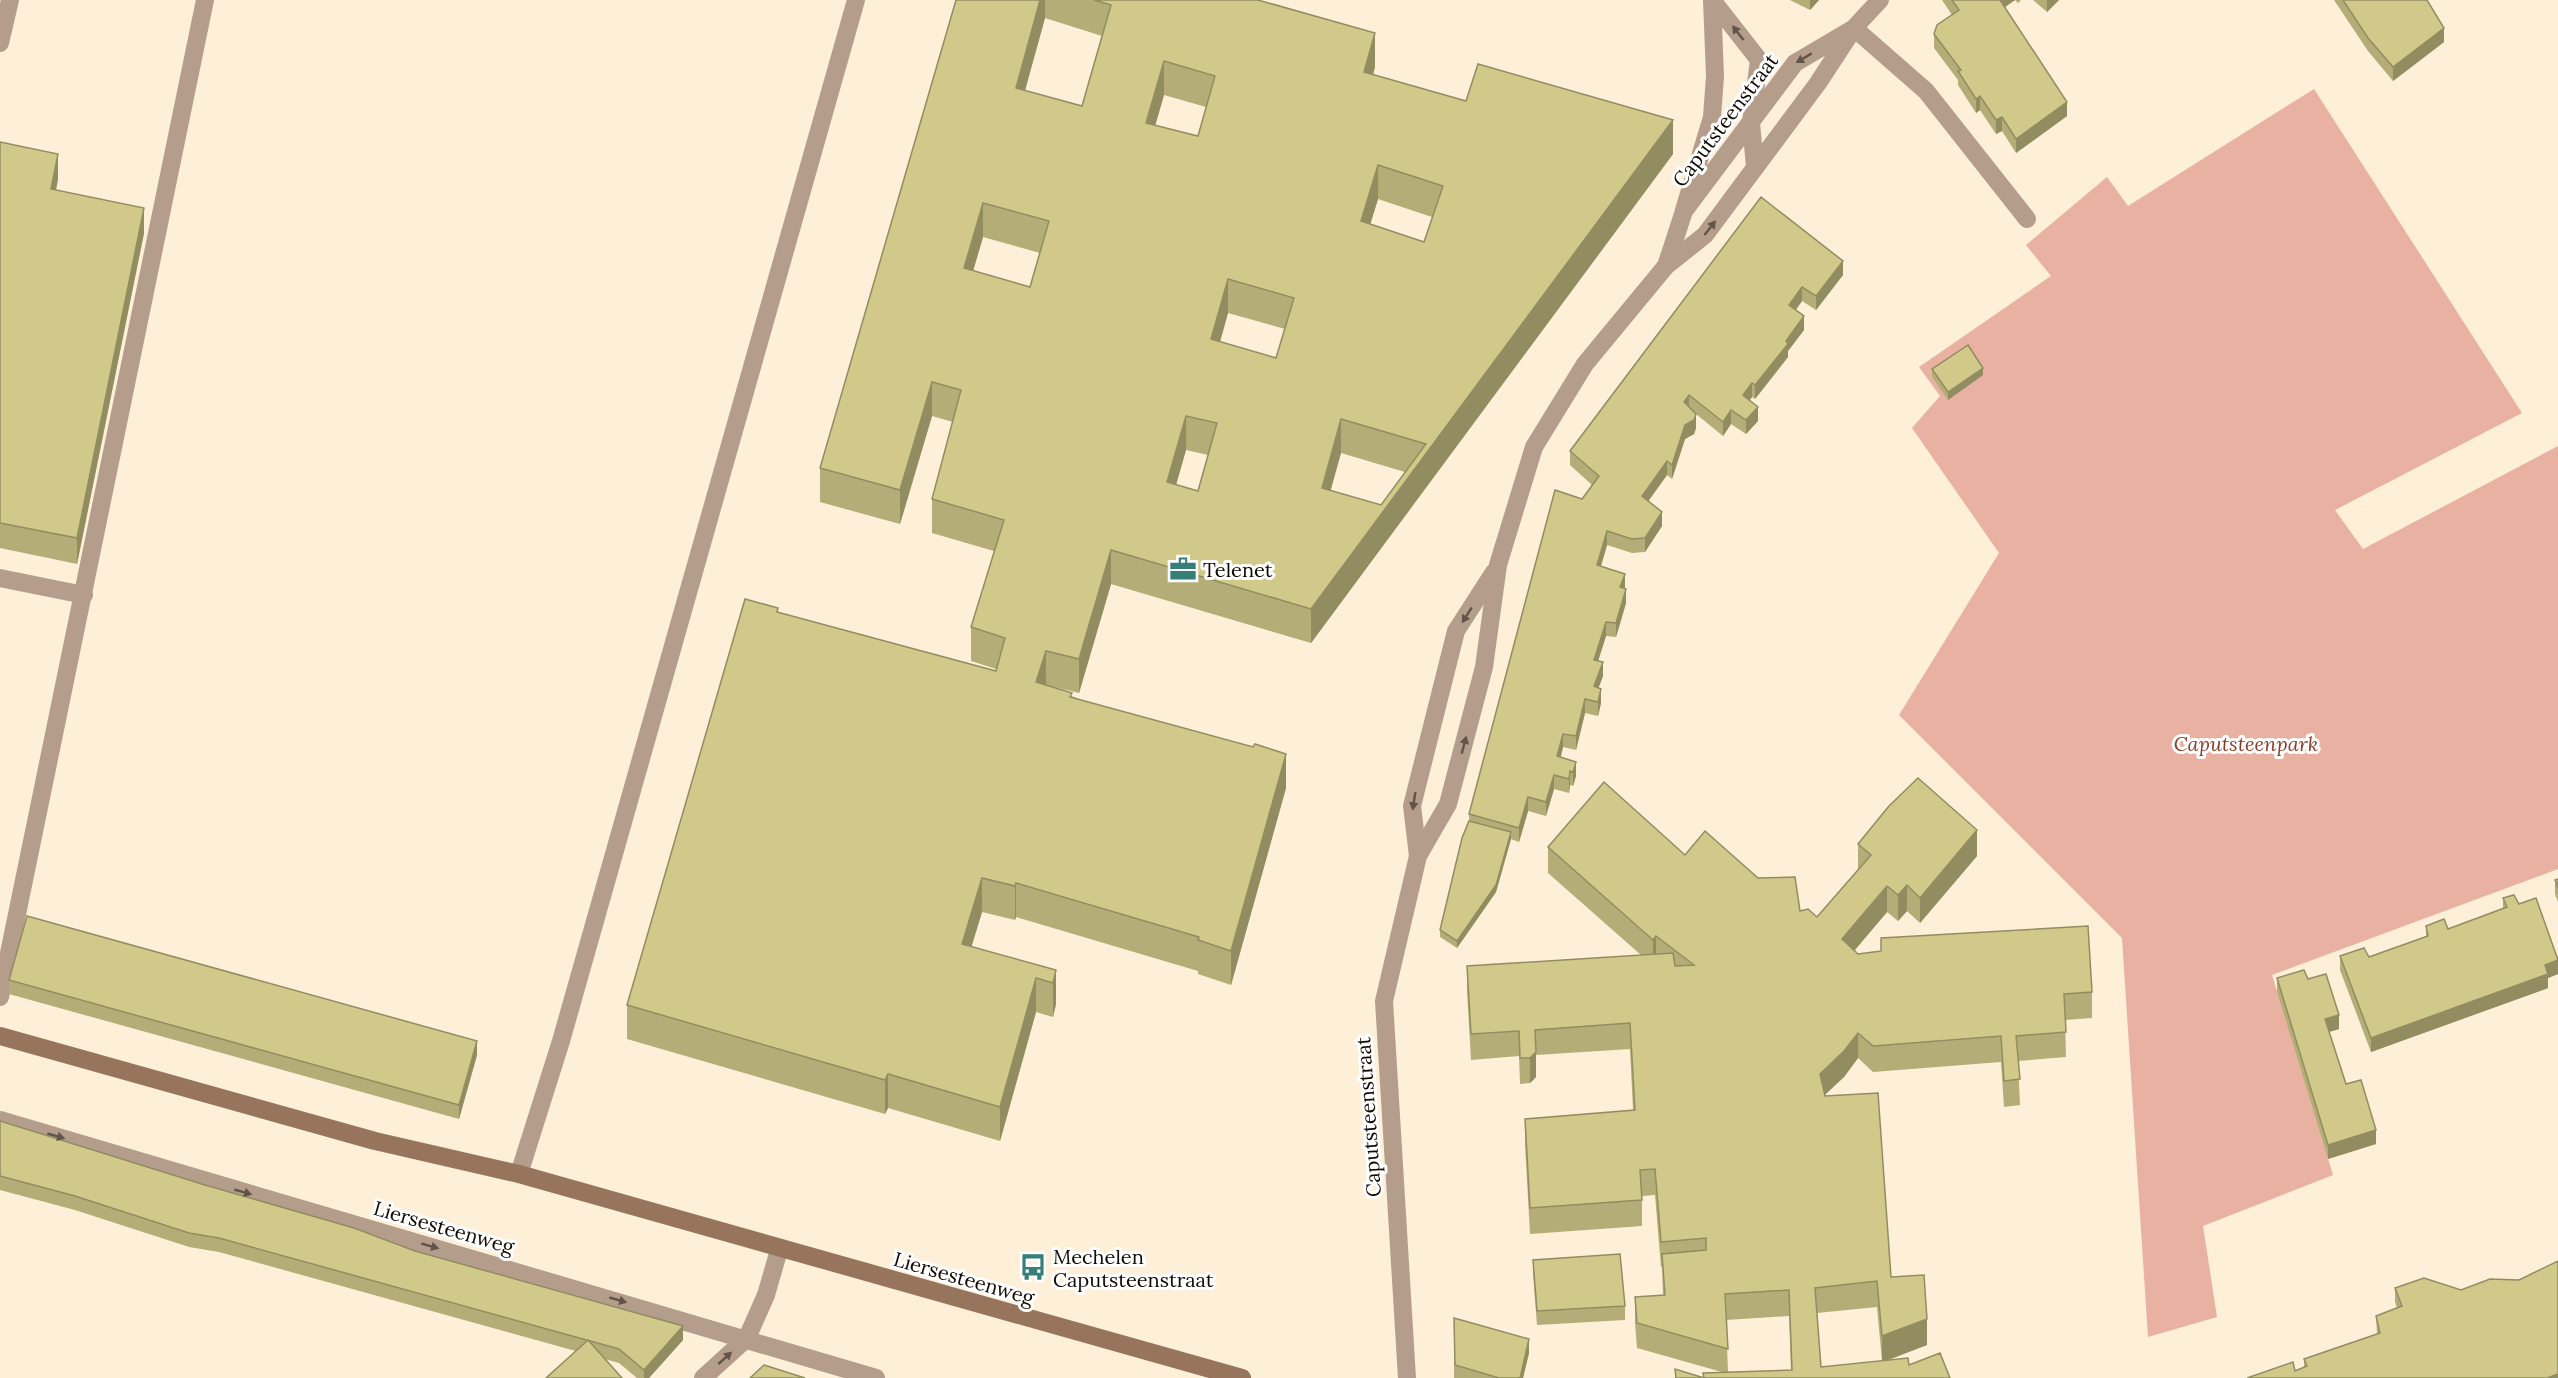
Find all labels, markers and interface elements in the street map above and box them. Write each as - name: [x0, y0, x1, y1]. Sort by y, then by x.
- one-way arrow: [1732, 25, 1744, 40]
- street label: Caputsteenstraat: [1667, 48, 1783, 192]
- one-way arrow: [1796, 53, 1812, 64]
- one-way arrow: [1704, 220, 1716, 236]
- office icon: Telenet: [1168, 554, 1198, 584]
- place label: Telenet: [1203, 557, 1273, 582]
- one-way arrow: [1461, 606, 1472, 623]
- park label: Caputsteenpark: [2174, 731, 2318, 756]
- one-way arrow: [1459, 736, 1469, 754]
- one-way arrow: [1409, 792, 1418, 811]
- street label: Caputsteenstraat: [1350, 1036, 1386, 1198]
- one-way arrow: [47, 1132, 65, 1141]
- one-way arrow: [234, 1188, 252, 1197]
- street label: Liersesteenweg: [371, 1195, 518, 1259]
- one-way arrow: [421, 1242, 439, 1251]
- place label: Mechelen Caputsteenstraat: [1053, 1244, 1214, 1292]
- street label: Liersesteenweg: [891, 1246, 1038, 1310]
- bus stop icon: Mechelen Caputsteenstraat: [1018, 1252, 1048, 1282]
- one-way arrow: [609, 1296, 627, 1306]
- one-way arrow: [717, 1351, 732, 1365]

